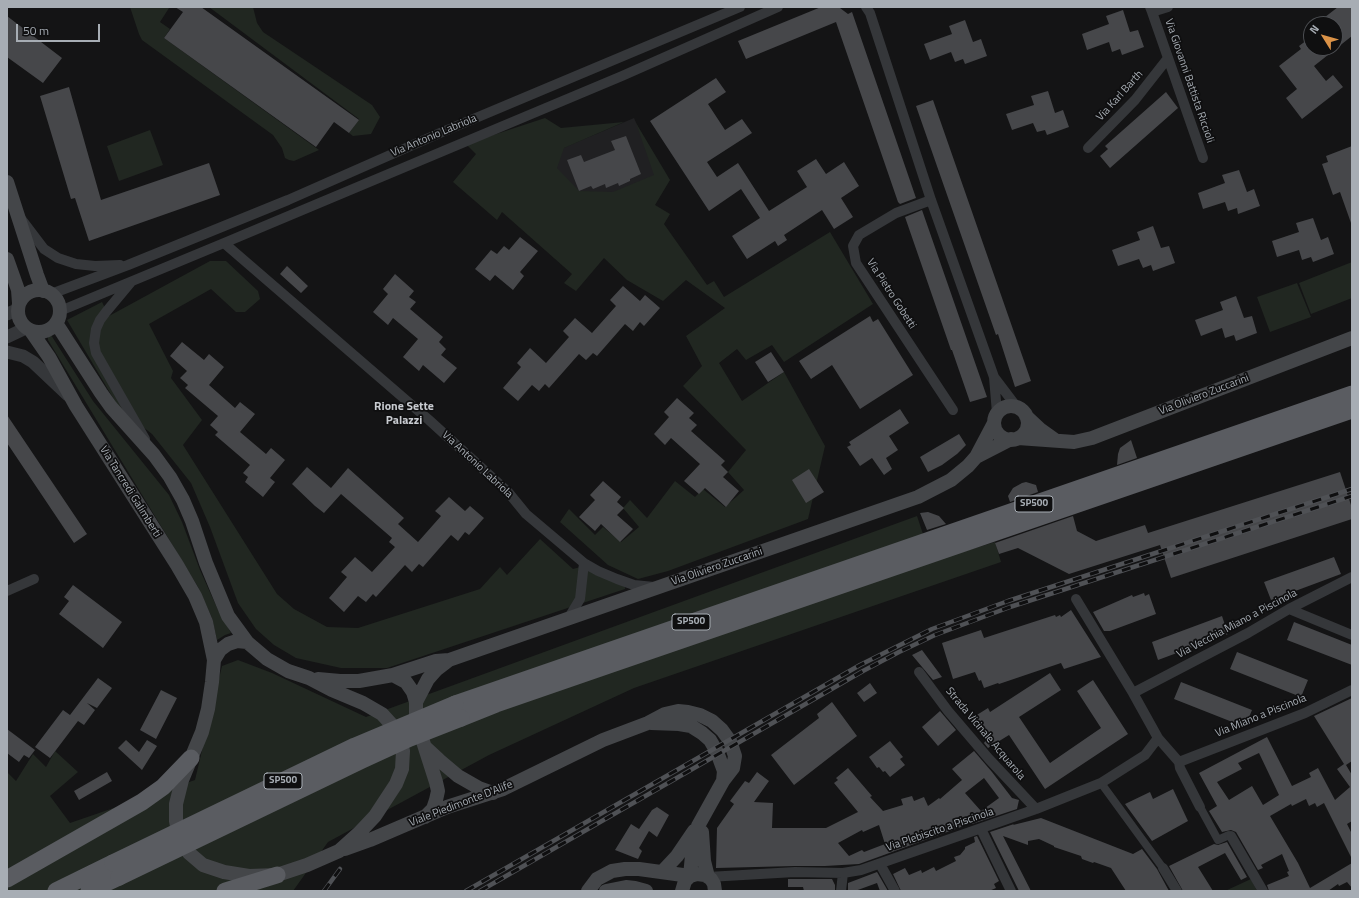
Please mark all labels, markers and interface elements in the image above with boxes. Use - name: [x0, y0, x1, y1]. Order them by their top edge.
- scale bar: [18, 16, 102, 42]
- north arrow: [1303, 16, 1343, 56]
- street label: Via Giovanni Battista Riccioli: [1162, 17, 1216, 145]
- text: 50 m: [23, 21, 49, 40]
- text: N: [1306, 22, 1323, 37]
- street label: Via Karl Barth: [1094, 68, 1146, 124]
- street label: Via Antonio Labriola: [389, 112, 479, 160]
- street label: Via Pietro Gobetti: [863, 256, 919, 332]
- street label: Via Oliviero Zuccarini: [1157, 372, 1251, 418]
- district label: Rione Sette Palazzi: [374, 400, 434, 428]
- street label: Via Antonio Labriola: [439, 429, 515, 501]
- street label: Via Tancredi Galimberti: [96, 444, 164, 540]
- road number: SP500: [1015, 496, 1053, 512]
- street label: Via Oliviero Zuccarini: [670, 545, 764, 589]
- street label: Via Vecchia Miano a Piscinola: [1175, 587, 1299, 661]
- road number: SP500: [672, 614, 710, 630]
- street label: Strada Vicinale Acquarola: [942, 685, 1028, 783]
- street label: Via Miano a Piscinola: [1214, 692, 1308, 740]
- road number: SP500: [264, 773, 302, 789]
- street label: Viale Piedimonte D'Alife: [407, 778, 515, 830]
- street label: Via Plebiscito a Piscinola: [884, 805, 996, 855]

